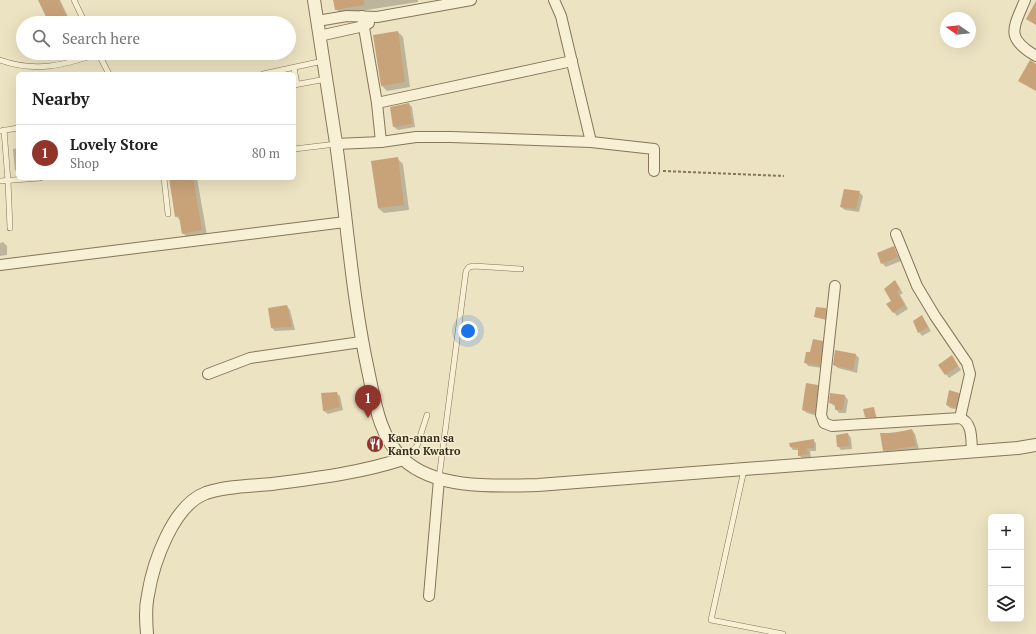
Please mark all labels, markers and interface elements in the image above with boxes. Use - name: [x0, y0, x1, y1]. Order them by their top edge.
- north arrow: [940, 12, 976, 48]
- search box: [16, 16, 296, 60]
- icon: search: [30, 27, 52, 49]
- text: Search here: [62, 28, 140, 48]
- text: Nearby: [32, 87, 90, 110]
- text: Lovely Store: [70, 134, 158, 154]
- text: 1: [41, 144, 49, 162]
- text: 80 m: [252, 144, 280, 162]
- text: Shop: [70, 154, 99, 172]
- your location: [458, 321, 478, 341]
- pin: 1: [355, 385, 381, 418]
- place label: Kan-anan sa Kanto Kwatro: [388, 431, 461, 458]
- restaurant icon: Kan-anan sa Kanto Kwatro: [365, 434, 385, 454]
- map controls: [988, 514, 1024, 622]
- button: +: [988, 514, 1024, 550]
- button: −: [988, 550, 1024, 586]
- button: layers: [988, 586, 1024, 622]

